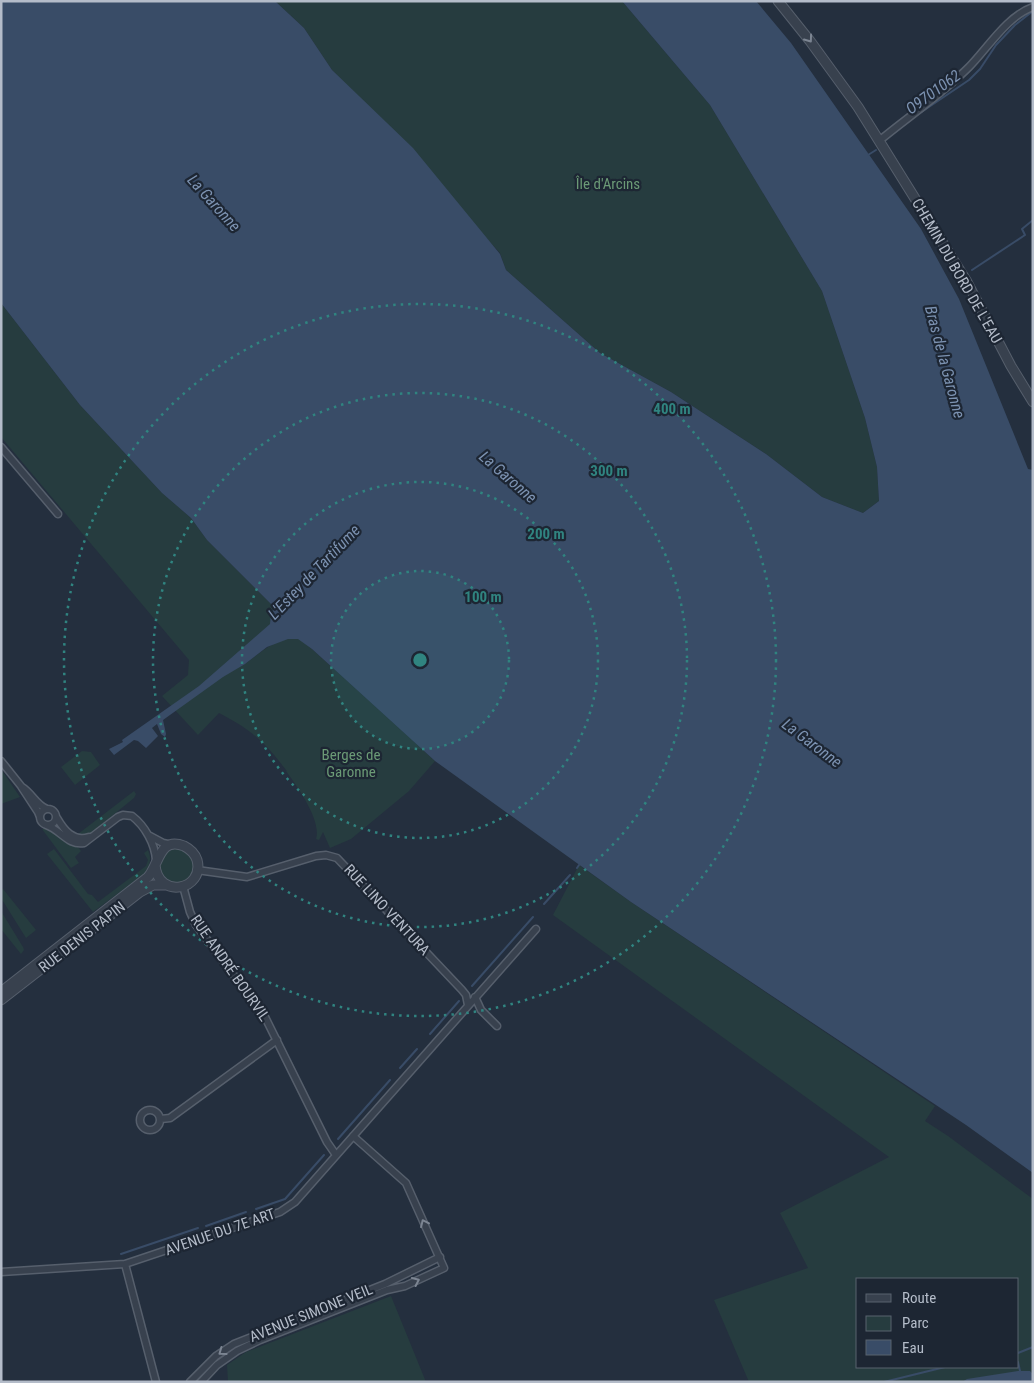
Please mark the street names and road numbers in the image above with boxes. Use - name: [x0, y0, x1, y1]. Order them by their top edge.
- street label: CHEMIN DU BORD DE L'EAU: [908, 195, 1006, 347]
- street label: RUE LINO VENTURA: [340, 861, 434, 959]
- street label: RUE DENIS PAPIN: [35, 898, 129, 976]
- street label: RUE ANDRÉ BOURVIL: [187, 911, 273, 1025]
- street label: AVENUE DU 7E ART: [163, 1205, 278, 1259]
- street label: AVENUE SIMONE VEIL: [247, 1280, 375, 1346]

